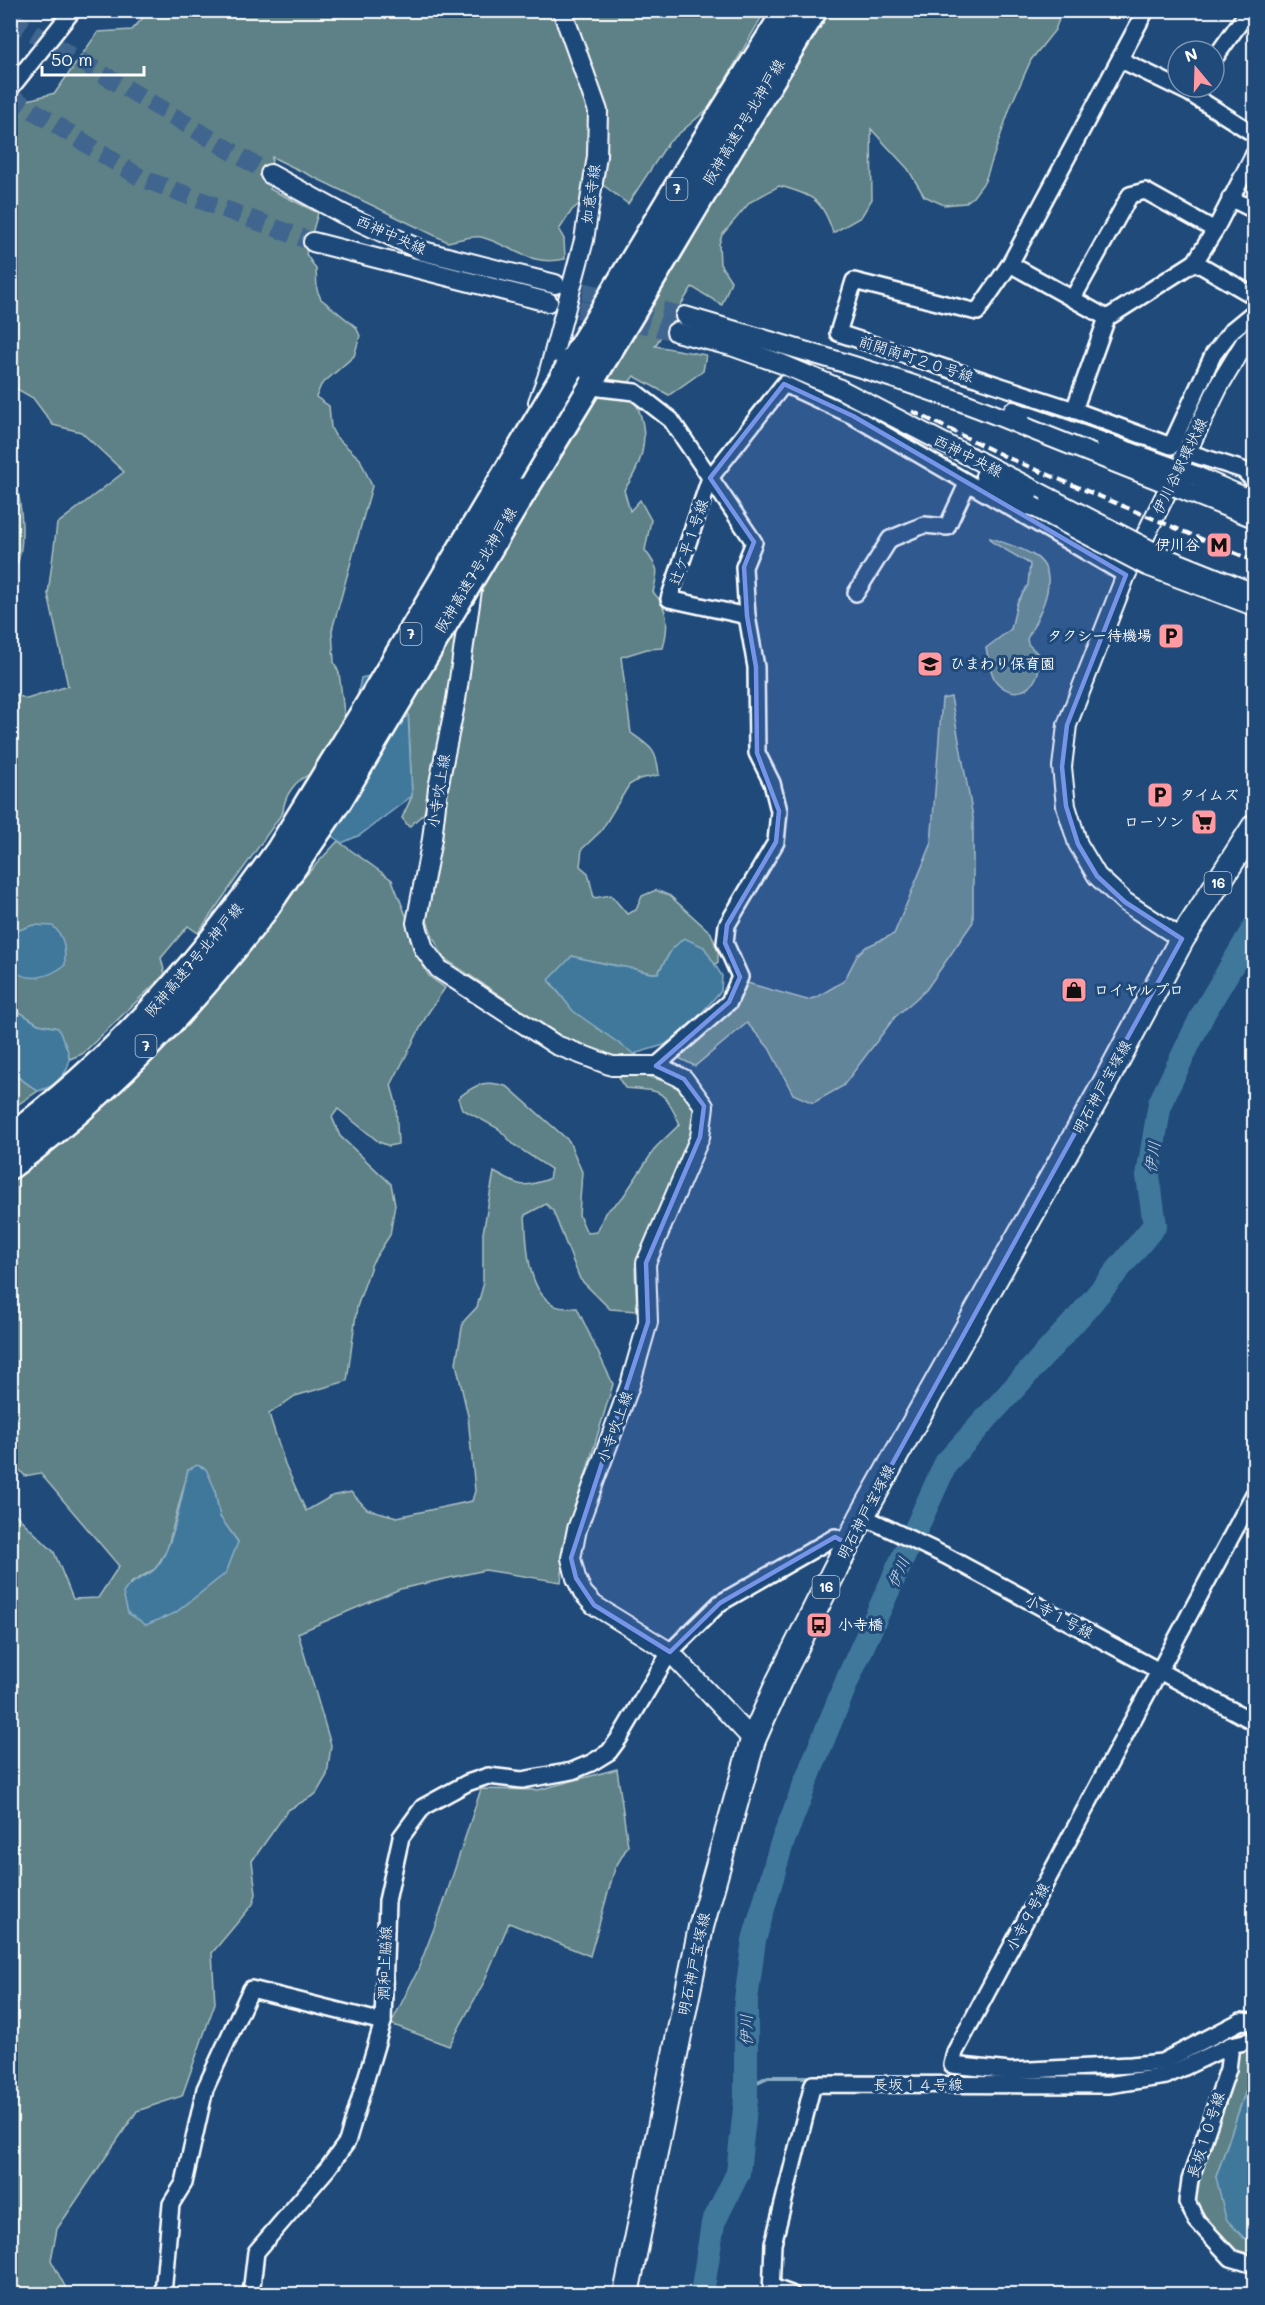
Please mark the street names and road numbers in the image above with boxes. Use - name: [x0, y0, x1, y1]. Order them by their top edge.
- street label: 阪神高速7号北神戸線: [698, 55, 789, 188]
- street label: 如意寺線: [576, 163, 604, 225]
- road number: 7: [666, 178, 688, 200]
- street label: 西神中央線: [353, 210, 430, 258]
- street label: 前開南町２０号線: [856, 330, 976, 386]
- street label: 伊川谷駅環状線: [1147, 414, 1211, 517]
- street label: 西神中央線: [930, 429, 1006, 481]
- street label: 辻ケ平１号線: [664, 496, 712, 587]
- street label: 阪神高速7号北神戸線: [430, 503, 521, 636]
- road number: 7: [400, 623, 422, 645]
- street label: 小寺吹上線: [422, 752, 454, 829]
- road number: 16: [1204, 872, 1232, 894]
- street label: 阪神高速7号北神戸線: [140, 898, 247, 1021]
- road number: 7: [136, 1035, 156, 1057]
- street label: 明石神戸宝塚線: [1067, 1036, 1135, 1137]
- street label: 小寺吹上線: [592, 1388, 636, 1465]
- street label: 明石神戸宝塚線: [832, 1460, 899, 1563]
- road number: 16: [812, 1576, 840, 1598]
- street label: 小寺１号線: [1022, 1590, 1097, 1643]
- street label: 小寺９号線: [1001, 1879, 1054, 1954]
- street label: 明石神戸宝塚線: [672, 1910, 714, 2017]
- street label: 潤和上脇線: [373, 1925, 395, 2001]
- street label: 長坂１４号線: [873, 2074, 963, 2094]
- street label: 長坂１０号線: [1182, 2089, 1228, 2181]

